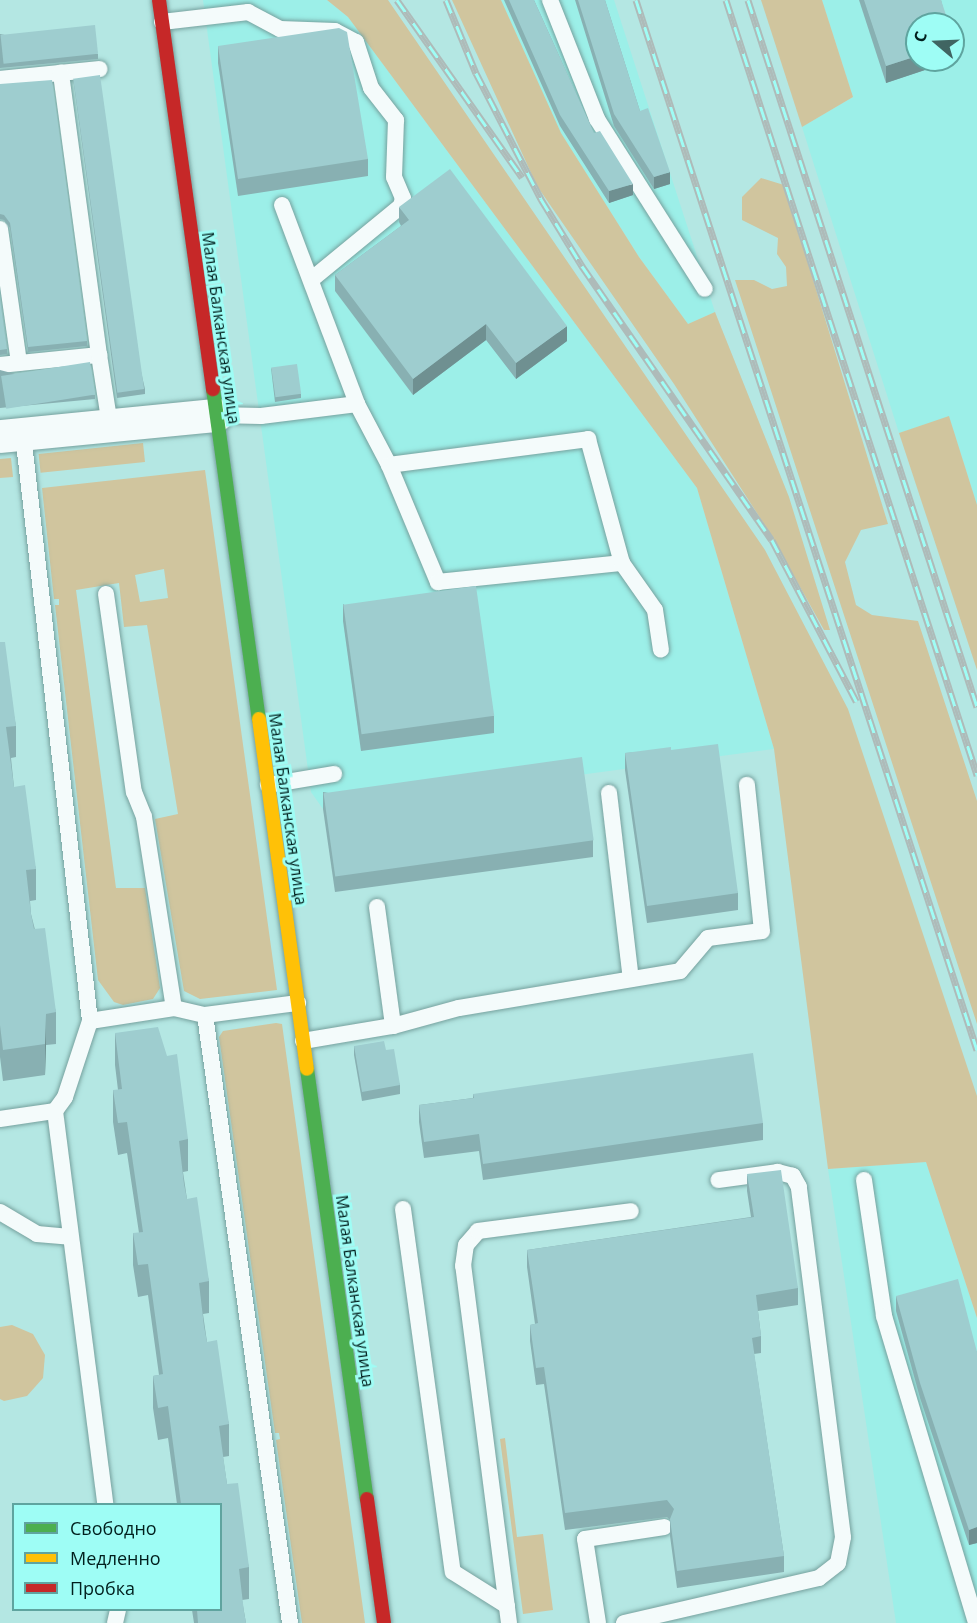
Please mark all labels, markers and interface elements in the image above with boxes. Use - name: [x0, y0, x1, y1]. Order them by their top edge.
- north arrow: [905, 12, 965, 72]
- text: С: [908, 28, 932, 45]
- street label: Малая Балканская улица: [198, 231, 244, 425]
- street label: Малая Балканская улица: [265, 712, 311, 906]
- street label: Малая Балканская улица: [332, 1194, 378, 1388]
- legend: [12, 1503, 222, 1611]
- text: Свободно: [70, 1516, 157, 1540]
- text: Медленно: [70, 1546, 161, 1570]
- text: Пробка: [70, 1576, 135, 1600]

